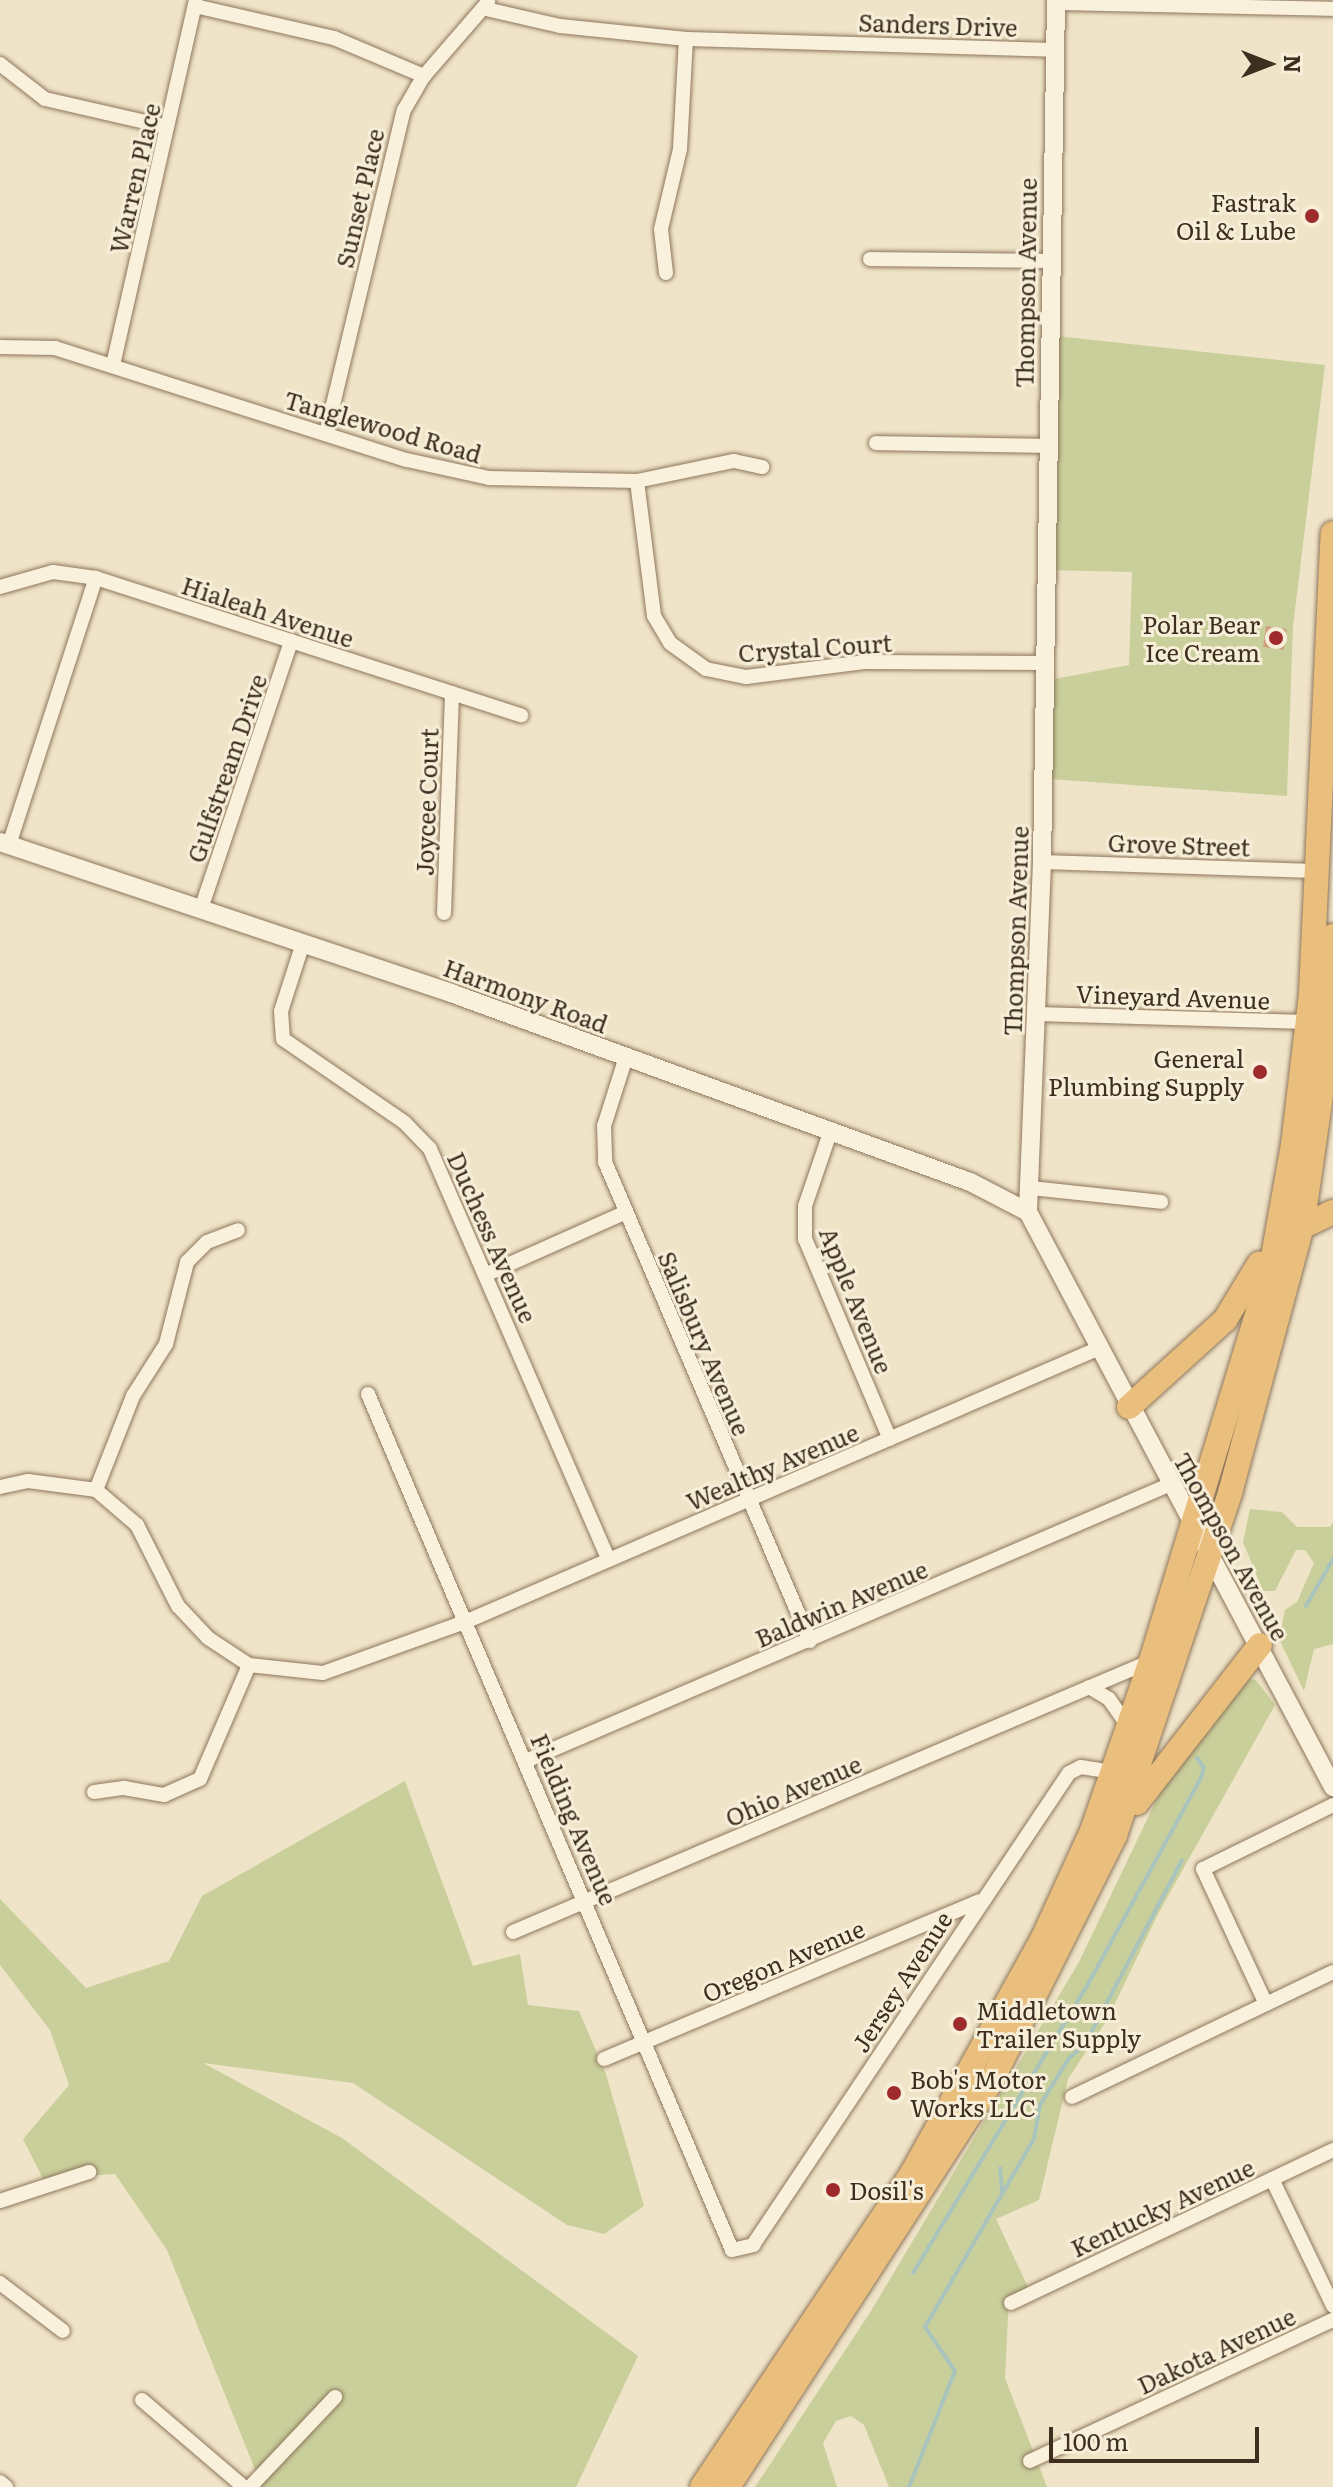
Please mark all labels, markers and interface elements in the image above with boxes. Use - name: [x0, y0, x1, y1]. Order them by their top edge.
- street label: Sanders Drive: [858, 7, 1018, 41]
- north arrow: [1229, 24, 1309, 104]
- text: N: [1277, 55, 1310, 73]
- street label: Warren Place: [103, 100, 165, 256]
- street label: Sunset Place: [329, 126, 389, 270]
- street label: Thompson Avenue: [1009, 178, 1041, 388]
- place label: Fastrak Oil & Lube: [1176, 188, 1296, 244]
- marker: Fastrak Oil & Lube: [1303, 207, 1321, 225]
- street label: Tanglewood Road: [281, 384, 485, 468]
- street label: Hialeah Avenue: [178, 570, 358, 652]
- place label: Polar Bear Ice Cream: [1143, 610, 1260, 666]
- street label: Crystal Court: [737, 627, 893, 667]
- marker: Polar Bear Ice Cream: [1267, 629, 1285, 647]
- street label: Gulfstream Drive: [180, 670, 272, 866]
- street label: Joycee Court: [409, 728, 443, 876]
- street label: Thompson Avenue: [997, 825, 1033, 1037]
- street label: Grove Street: [1107, 827, 1251, 861]
- street label: Harmony Road: [440, 952, 612, 1038]
- street label: Vineyard Avenue: [1075, 978, 1271, 1014]
- place label: General Plumbing Supply: [1048, 1044, 1244, 1100]
- marker: General Plumbing Supply: [1251, 1063, 1269, 1081]
- street label: Duchess Avenue: [442, 1147, 544, 1327]
- street label: Apple Avenue: [815, 1223, 899, 1377]
- street label: Salisbury Avenue: [653, 1247, 757, 1439]
- street label: Wealthy Avenue: [682, 1417, 862, 1515]
- street label: Thompson Avenue: [1168, 1447, 1296, 1645]
- street label: Baldwin Avenue: [750, 1554, 932, 1652]
- street label: Fielding Avenue: [526, 1729, 624, 1909]
- street label: Ohio Avenue: [721, 1748, 865, 1832]
- street label: Jersey Avenue: [845, 1905, 957, 2057]
- street label: Oregon Avenue: [698, 1913, 868, 2007]
- place label: Middletown Trailer Supply: [976, 1996, 1141, 2052]
- marker: Middletown Trailer Supply: [951, 2015, 969, 2033]
- place label: Bob's Motor Works LLC: [910, 2065, 1046, 2121]
- marker: Bob's Motor Works LLC: [885, 2084, 903, 2102]
- street label: Kentucky Avenue: [1066, 2152, 1258, 2262]
- place label: Dosil's: [849, 2176, 924, 2204]
- marker: Dosil's: [824, 2181, 842, 2199]
- street label: Dakota Avenue: [1133, 2301, 1299, 2399]
- scale bar: [1053, 2411, 1263, 2461]
- text: 100 m: [1063, 2423, 1129, 2458]

